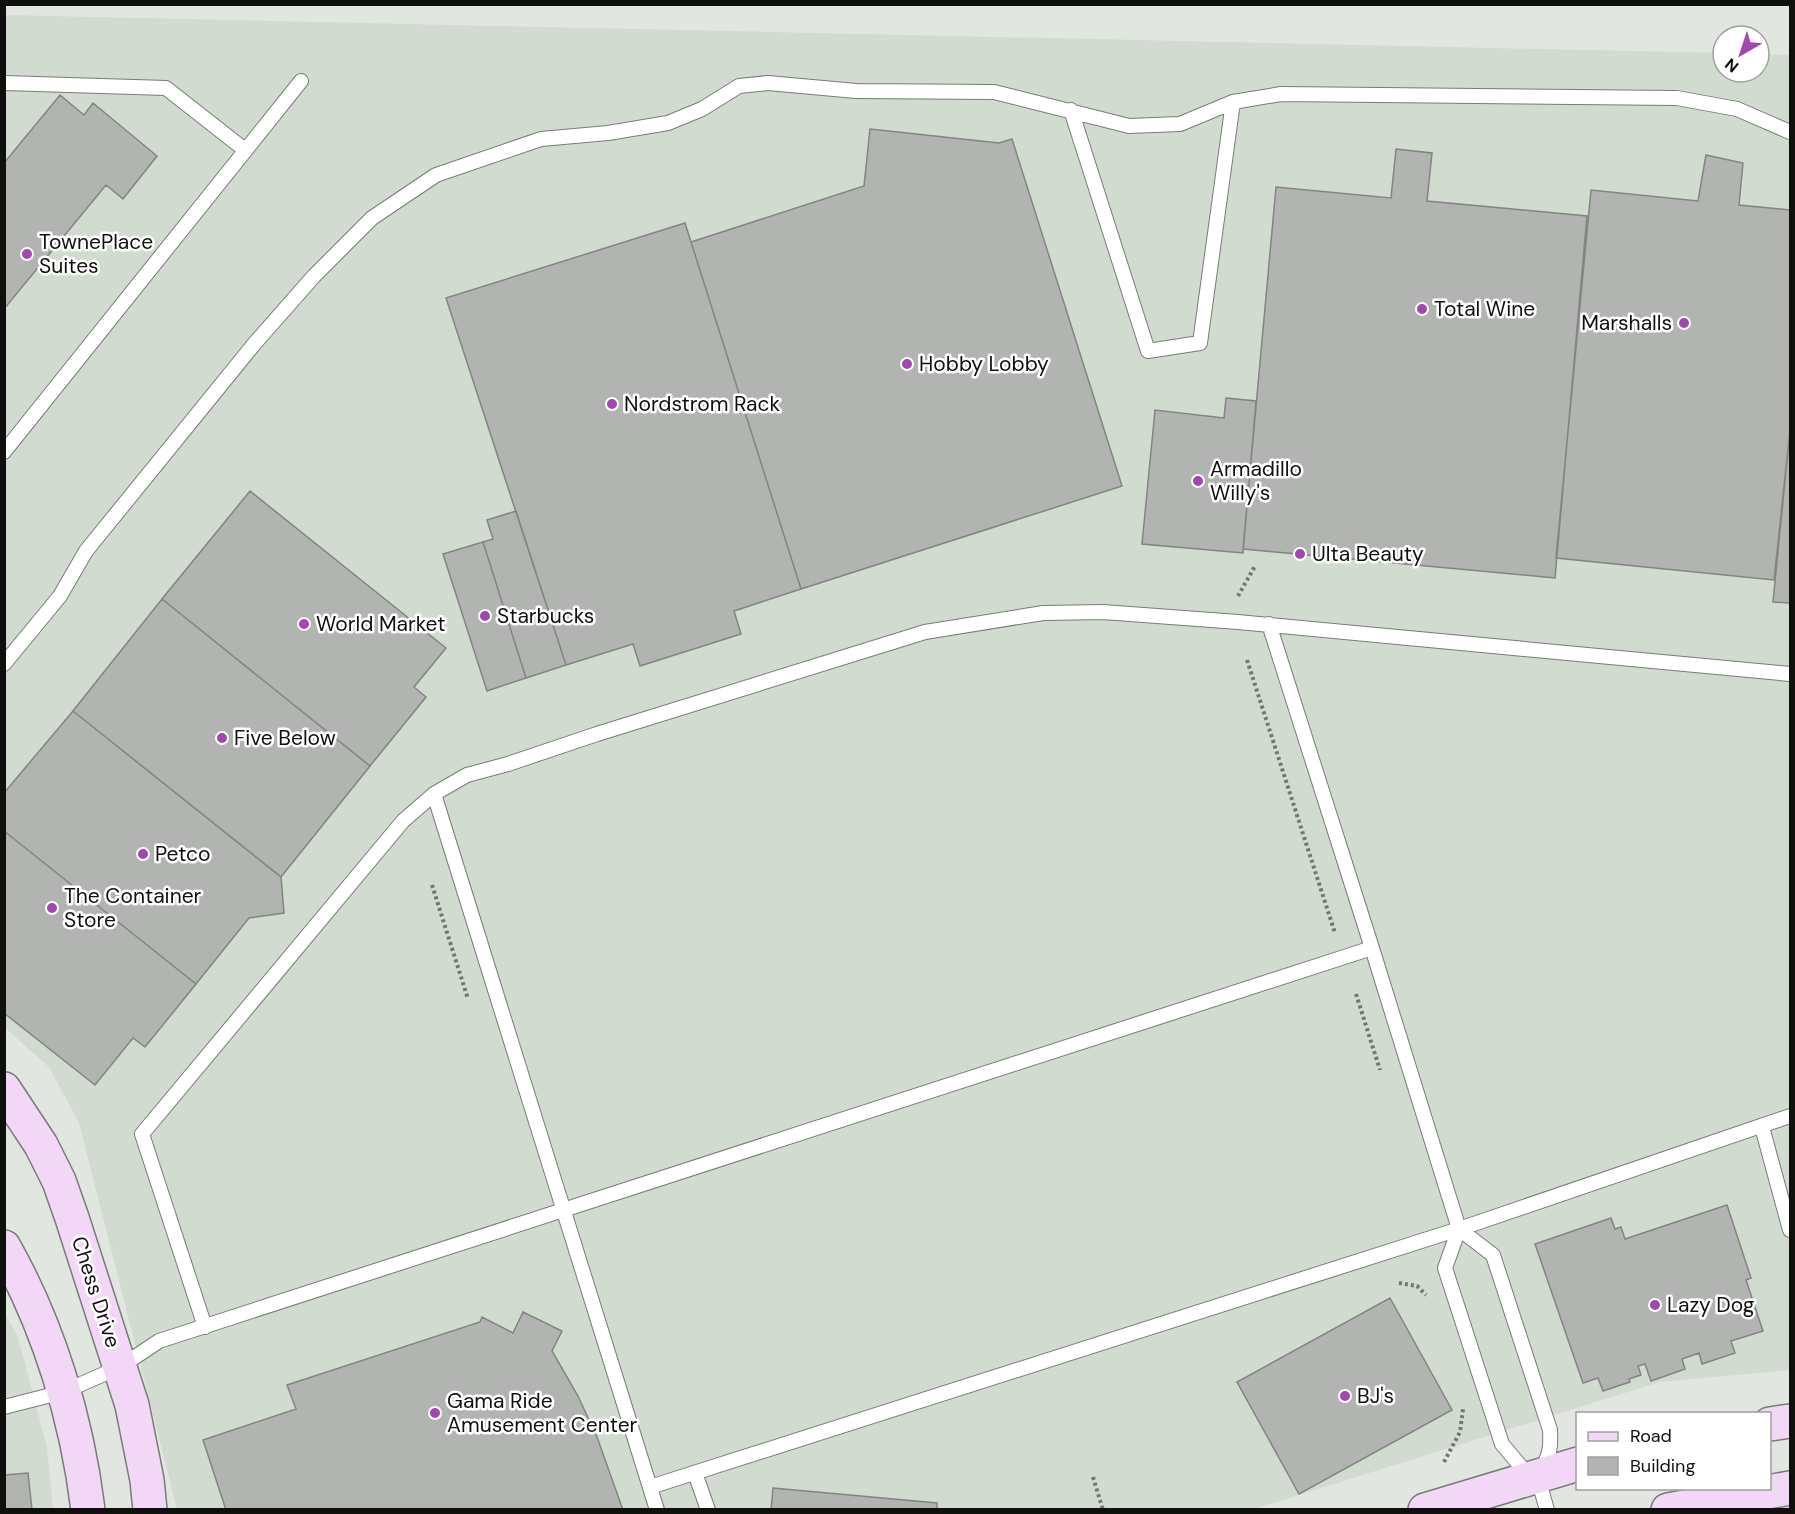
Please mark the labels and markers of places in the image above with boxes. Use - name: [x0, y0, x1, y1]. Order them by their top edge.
- place label: TownePlace Suites: [39, 228, 153, 280]
- marker: TownePlace Suites: [20, 247, 34, 261]
- place label: Total Wine: [1434, 295, 1535, 323]
- marker: Total Wine: [1415, 302, 1429, 316]
- place label: Marshalls: [1581, 309, 1672, 337]
- marker: Marshalls: [1677, 316, 1691, 330]
- place label: Hobby Lobby: [919, 350, 1049, 378]
- marker: Hobby Lobby: [900, 357, 914, 371]
- place label: Nordstrom Rack: [624, 390, 781, 418]
- marker: Nordstrom Rack: [605, 397, 619, 411]
- place label: Armadillo Willy's: [1210, 455, 1302, 507]
- marker: Armadillo Willy's: [1191, 474, 1205, 488]
- place label: Ulta Beauty: [1312, 540, 1424, 568]
- marker: Ulta Beauty: [1293, 547, 1307, 561]
- place label: Starbucks: [497, 602, 594, 630]
- marker: Starbucks: [478, 609, 492, 623]
- place label: World Market: [316, 610, 445, 638]
- marker: World Market: [297, 617, 311, 631]
- place label: Five Below: [234, 724, 336, 752]
- marker: Five Below: [215, 731, 229, 745]
- place label: Petco: [155, 840, 211, 868]
- marker: Petco: [136, 847, 150, 861]
- place label: The Container Store: [64, 882, 202, 934]
- marker: The Container Store: [45, 901, 59, 915]
- place label: Lazy Dog: [1667, 1291, 1755, 1319]
- marker: Lazy Dog: [1648, 1298, 1662, 1312]
- place label: BJ's: [1357, 1382, 1394, 1410]
- place label: Gama Ride Amusement Center: [447, 1387, 638, 1439]
- marker: BJ's: [1338, 1389, 1352, 1403]
- marker: Gama Ride Amusement Center: [428, 1406, 442, 1420]

